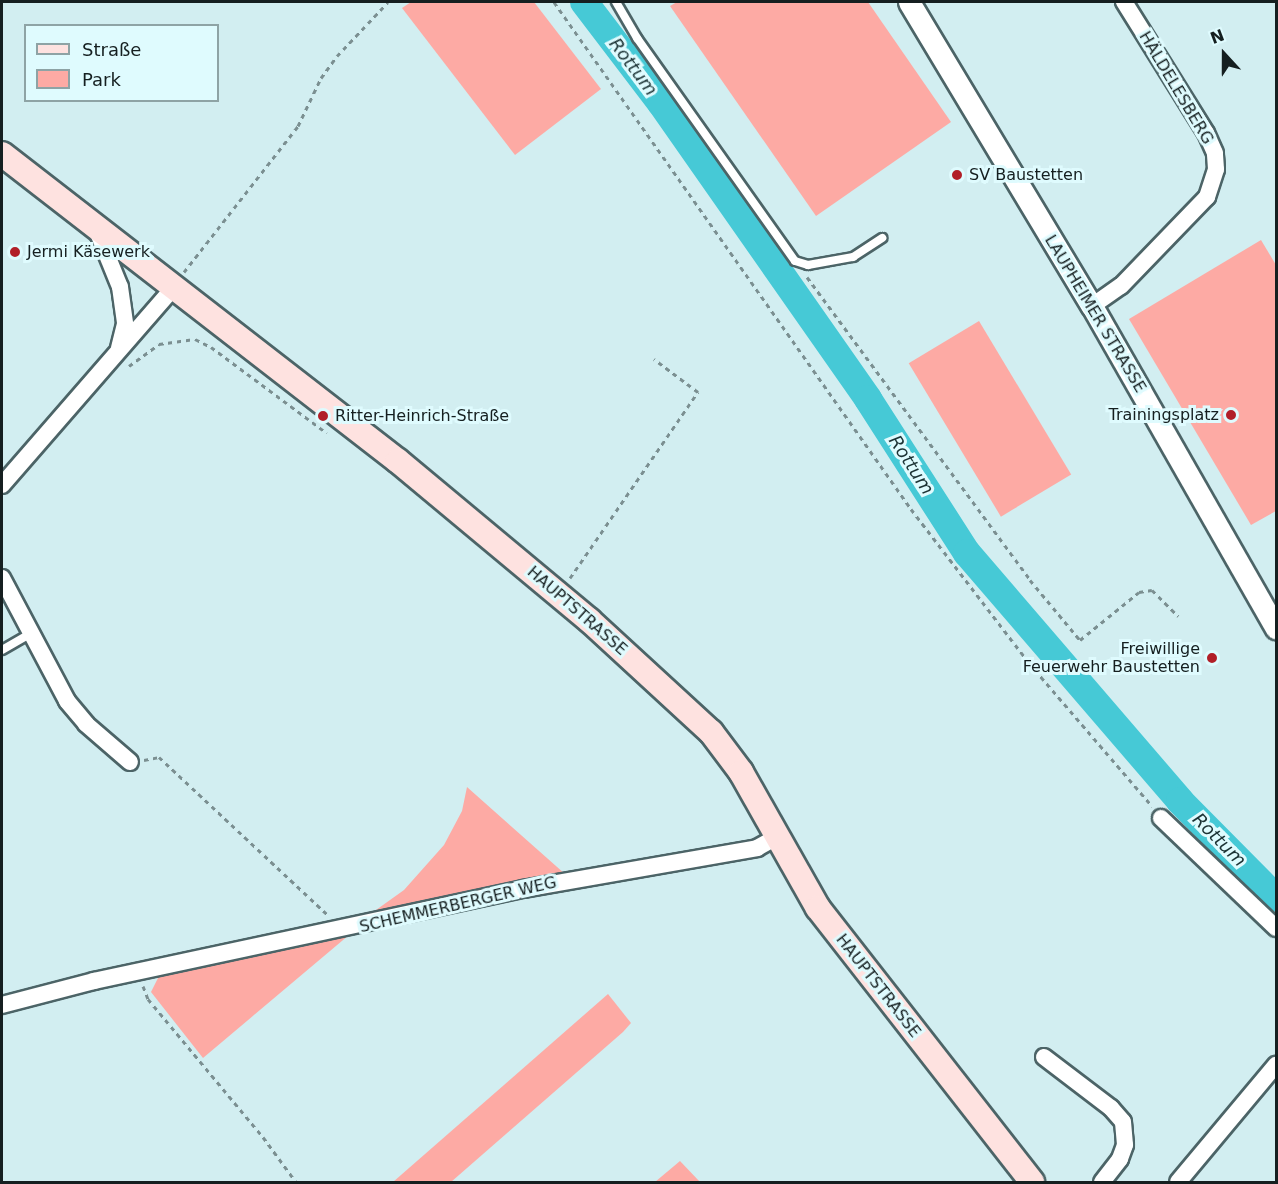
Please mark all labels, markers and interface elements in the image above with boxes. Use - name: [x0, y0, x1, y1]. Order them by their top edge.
- legend: [24, 24, 219, 102]
- north arrow: [1194, 24, 1254, 84]
- text: N: [1208, 25, 1227, 48]
- street label: HÄLDELESBERG: [1135, 28, 1217, 148]
- water label: Rottum: [604, 34, 662, 100]
- text: Straße: [82, 39, 141, 60]
- text: Park: [82, 69, 121, 90]
- place label: SV Baustetten: [969, 165, 1083, 185]
- marker: SV Baustetten: [950, 168, 964, 182]
- street label: LAUPHEIMER STRASSE: [1040, 232, 1150, 396]
- place label: Jermi Käsewerk: [27, 242, 150, 262]
- marker: Jermi Käsewerk: [8, 245, 22, 259]
- place label: Trainingsplatz: [1108, 405, 1219, 425]
- place label: Ritter-Heinrich-Straße: [335, 406, 509, 426]
- marker: Trainingsplatz: [1224, 408, 1238, 422]
- marker: Ritter-Heinrich-Straße: [316, 409, 330, 423]
- water label: Rottum: [884, 431, 938, 499]
- street label: HAUPTSTRASSE: [523, 562, 631, 660]
- place label: Freiwillige Feuerwehr Baustetten: [1023, 639, 1200, 677]
- marker: Freiwillige Feuerwehr Baustetten: [1205, 651, 1219, 665]
- water label: Rottum: [1188, 809, 1250, 871]
- street label: SCHEMMERBERGER WEG: [358, 873, 558, 937]
- street label: HAUPTSTRASSE: [832, 930, 924, 1042]

